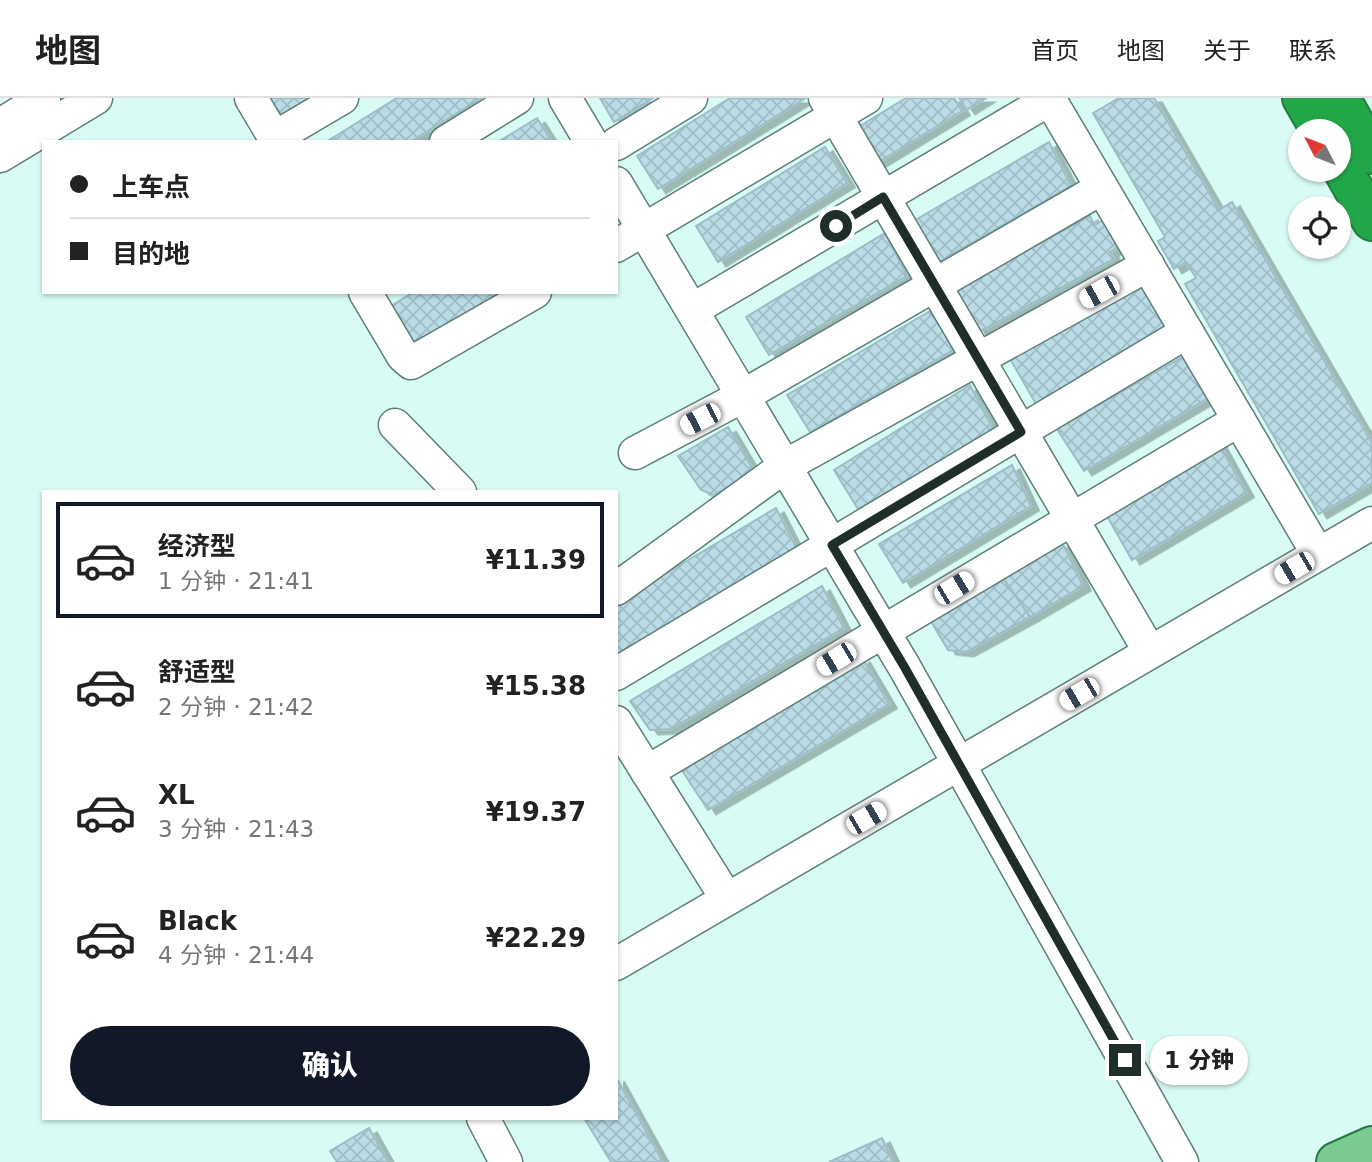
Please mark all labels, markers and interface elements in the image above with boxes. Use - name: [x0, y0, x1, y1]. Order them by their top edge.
- text: 地图: [35, 31, 101, 70]
- text: 首页: [1031, 37, 1079, 65]
- text: 地图: [1117, 37, 1165, 65]
- text: 关于: [1203, 37, 1251, 65]
- text: 联系: [1289, 37, 1337, 65]
- north arrow: [1288, 119, 1351, 182]
- map controls: [1288, 119, 1351, 259]
- text: 上车点: [112, 172, 190, 202]
- button: locate: [1288, 196, 1351, 259]
- route start: [820, 210, 852, 242]
- text: 目的地: [112, 239, 190, 269]
- car: [1076, 273, 1123, 311]
- car: [677, 400, 724, 438]
- icon: car: [74, 529, 137, 592]
- text: 经济型: [158, 531, 236, 561]
- text: ¥11.39: [486, 545, 586, 575]
- car: [1271, 548, 1318, 588]
- text: 1 分钟 · 21:41: [158, 568, 314, 594]
- car: [931, 568, 978, 608]
- car: [813, 639, 860, 679]
- icon: car: [74, 655, 137, 718]
- text: 舒适型: [158, 657, 236, 687]
- text: ¥15.38: [486, 671, 586, 701]
- car: [1056, 674, 1103, 714]
- text: 2 分钟 · 21:42: [158, 694, 314, 720]
- text: XL: [158, 780, 195, 810]
- icon: car: [74, 781, 137, 844]
- text: ¥19.37: [486, 797, 586, 827]
- car: [843, 798, 890, 838]
- text: 3 分钟 · 21:43: [158, 816, 314, 842]
- text: Black: [158, 906, 237, 936]
- icon: car: [74, 907, 137, 970]
- text: ¥22.29: [486, 923, 586, 953]
- text: 4 分钟 · 21:44: [158, 942, 314, 968]
- button: 确认: [70, 1026, 590, 1106]
- callout: 1 分钟: [1150, 1035, 1248, 1084]
- route end: [1109, 1044, 1141, 1076]
- text: 1 分钟: [1164, 1047, 1234, 1073]

